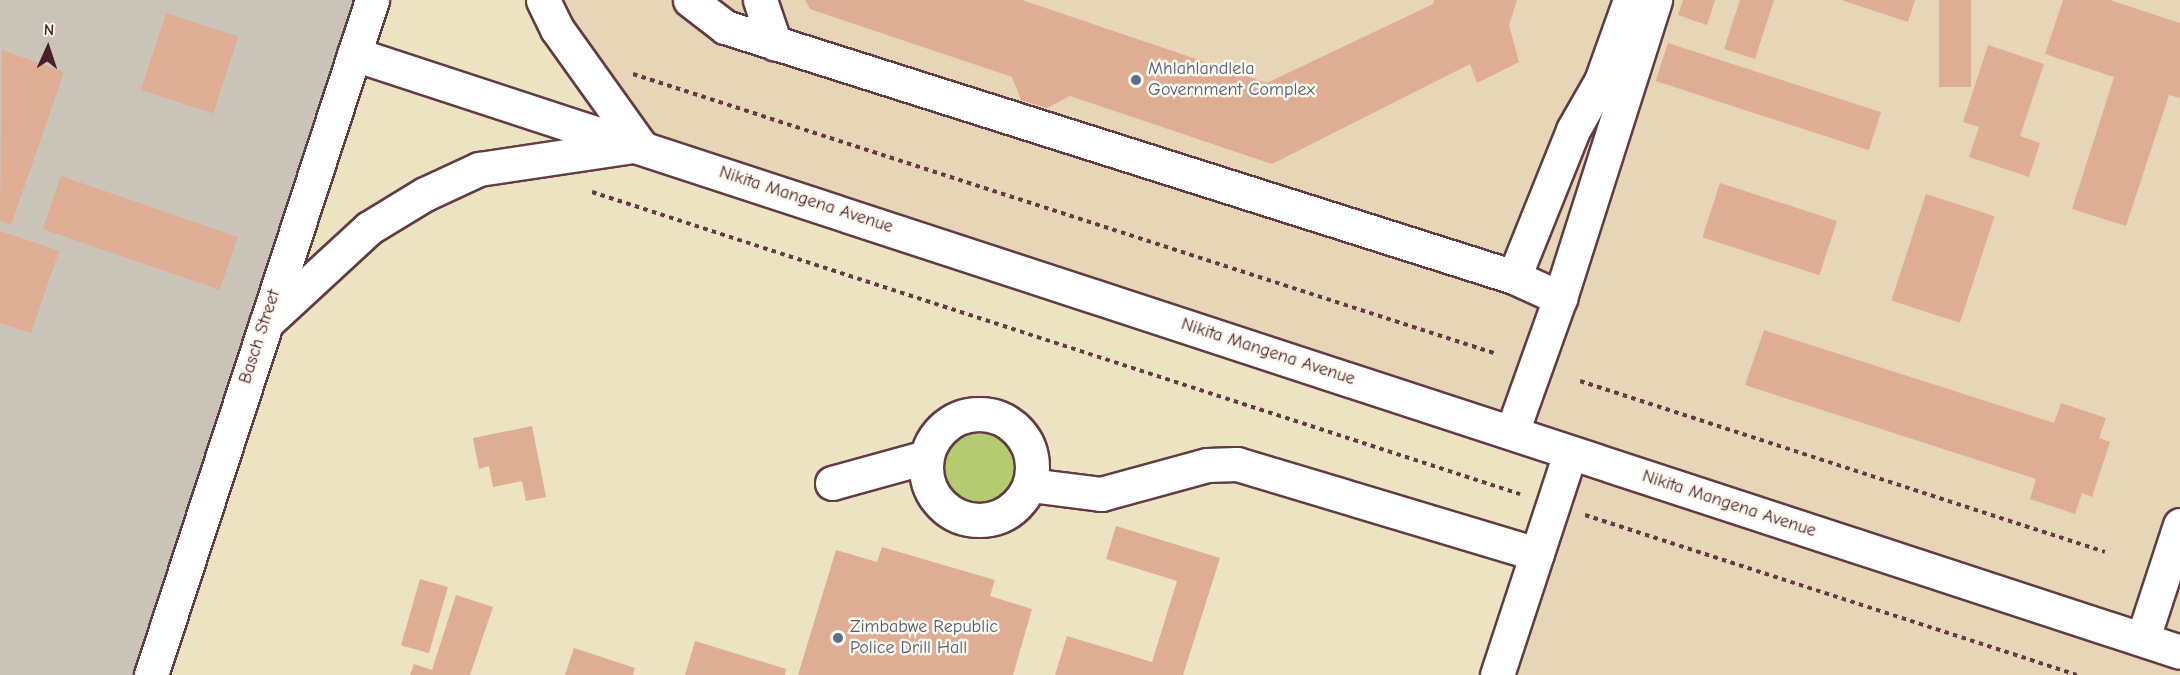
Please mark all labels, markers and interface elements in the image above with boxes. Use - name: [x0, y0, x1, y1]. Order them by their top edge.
- north arrow: [18, 18, 78, 78]
- text: N: [43, 21, 55, 39]
- place label: Mhlahlandlela Government Complex: [1148, 59, 1315, 101]
- marker: Mhlahlandlela Government Complex: [1129, 73, 1143, 87]
- street label: Nikita Mangena Avenue: [716, 162, 896, 238]
- street label: Basch Street: [235, 287, 285, 387]
- street label: Nikita Mangena Avenue: [1178, 314, 1358, 390]
- street label: Nikita Mangena Avenue: [1639, 466, 1819, 542]
- place label: Zimbabwe Republic Police Drill Hall: [850, 617, 998, 660]
- marker: Zimbabwe Republic Police Drill Hall: [831, 631, 845, 645]

